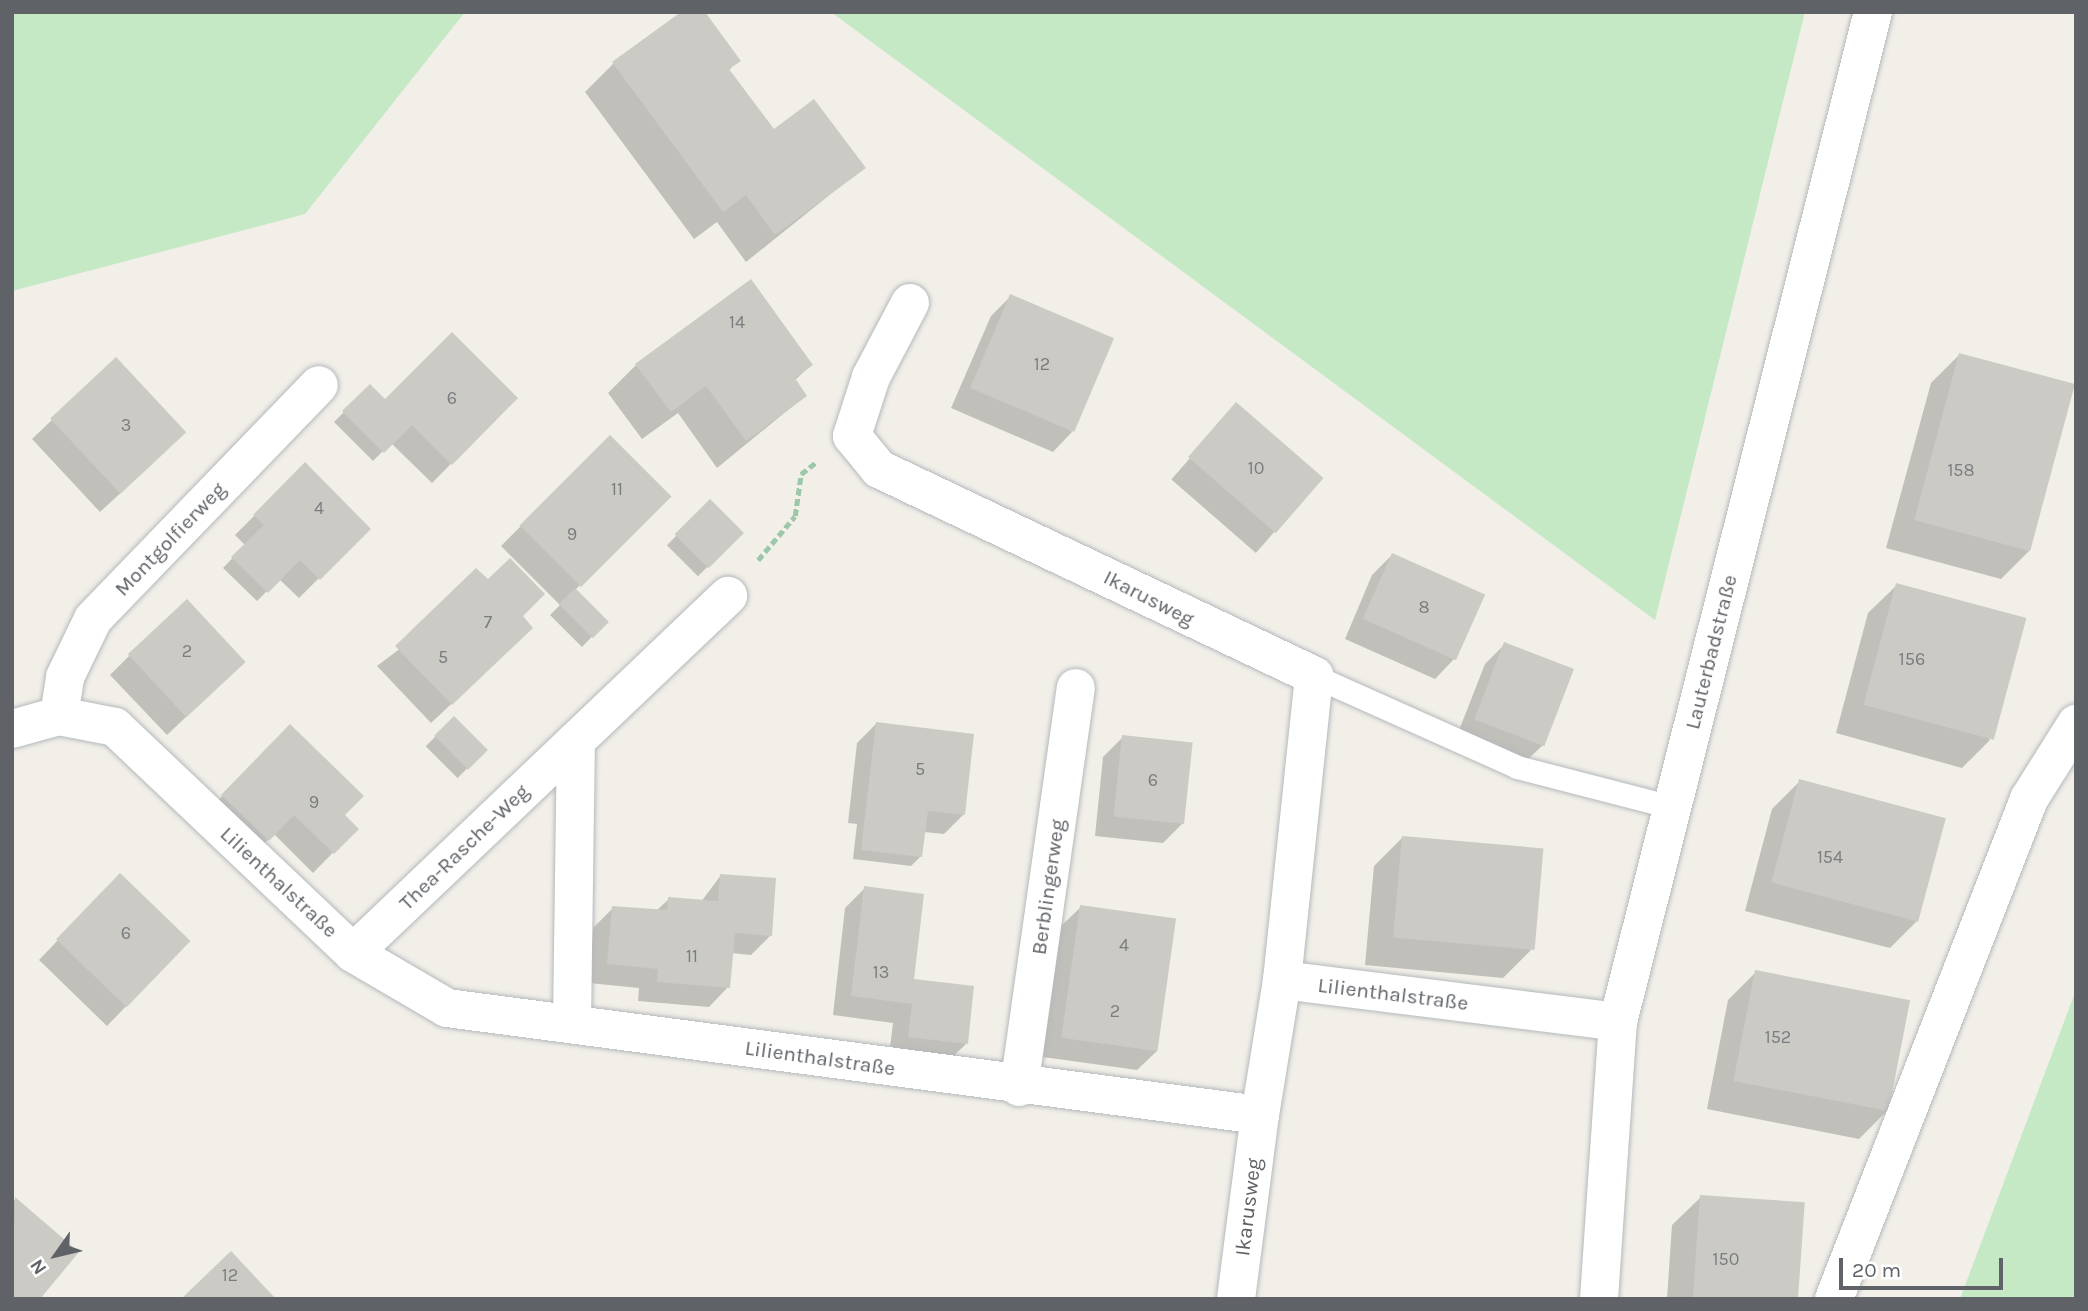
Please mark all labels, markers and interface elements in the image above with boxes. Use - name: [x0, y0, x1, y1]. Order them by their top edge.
- house number: 14: [729, 311, 745, 333]
- house number: 12: [1034, 353, 1050, 375]
- house number: 6: [447, 387, 457, 409]
- house number: 3: [121, 414, 131, 436]
- house number: 10: [1248, 457, 1264, 479]
- house number: 158: [1947, 459, 1975, 481]
- street label: Montgolfierweg: [109, 477, 231, 601]
- house number: 11: [611, 478, 623, 500]
- house number: 4: [314, 497, 324, 519]
- house number: 9: [567, 523, 577, 545]
- street label: Ikarusweg: [1099, 564, 1199, 632]
- street label: Lauterbadstraße: [1680, 572, 1742, 732]
- house number: 8: [1418, 596, 1430, 618]
- house number: 7: [484, 611, 492, 633]
- house number: 2: [182, 640, 192, 662]
- house number: 5: [438, 646, 448, 668]
- house number: 156: [1899, 648, 1925, 670]
- house number: 5: [915, 758, 925, 780]
- house number: 6: [1148, 769, 1158, 791]
- street label: Thea-Rasche-Weg: [394, 779, 534, 915]
- house number: 9: [309, 791, 319, 813]
- street label: Berblingerweg: [1026, 818, 1070, 956]
- street label: Lilienthalstraße: [215, 821, 343, 943]
- house number: 154: [1817, 846, 1843, 868]
- house number: 6: [121, 922, 131, 944]
- house number: 4: [1119, 934, 1129, 956]
- house number: 11: [686, 945, 698, 967]
- house number: 13: [873, 961, 889, 983]
- street label: Lilienthalstraße: [1316, 972, 1470, 1016]
- house number: 2: [1110, 1000, 1120, 1022]
- house number: 152: [1765, 1026, 1791, 1048]
- street label: Lilienthalstraße: [743, 1035, 897, 1081]
- street label: Ikarusweg: [1229, 1157, 1267, 1257]
- north arrow: [21, 1220, 91, 1290]
- scale bar: [1843, 1244, 2008, 1288]
- house number: 150: [1713, 1248, 1739, 1270]
- text: N: [26, 1255, 52, 1279]
- text: 20 m: [1852, 1258, 1901, 1282]
- house number: 12: [222, 1264, 238, 1286]

